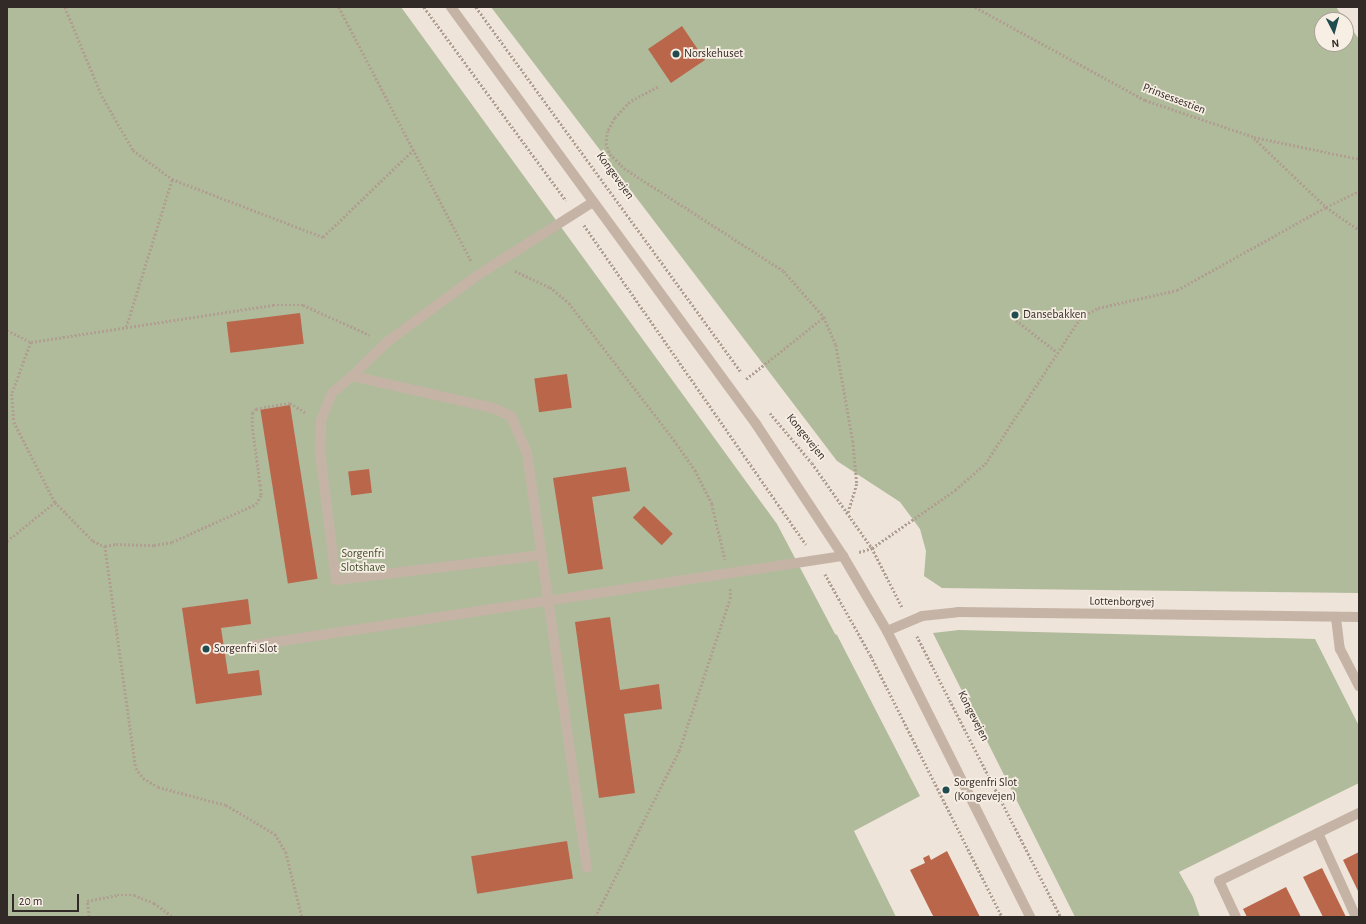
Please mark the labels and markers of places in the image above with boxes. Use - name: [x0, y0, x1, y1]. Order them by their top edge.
- place label: Norskehuset: [684, 47, 743, 61]
- marker: Norskehuset: [671, 49, 681, 59]
- place label: Dansebakken: [1023, 308, 1087, 322]
- marker: Dansebakken: [1010, 310, 1020, 320]
- place label: Sorgenfri Slot: [214, 642, 277, 656]
- marker: Sorgenfri Slot: [201, 644, 211, 654]
- place label: Sorgenfri Slot (Kongevejen): [954, 776, 1017, 804]
- marker: Sorgenfri Slot (Kongevejen): [941, 785, 951, 795]

